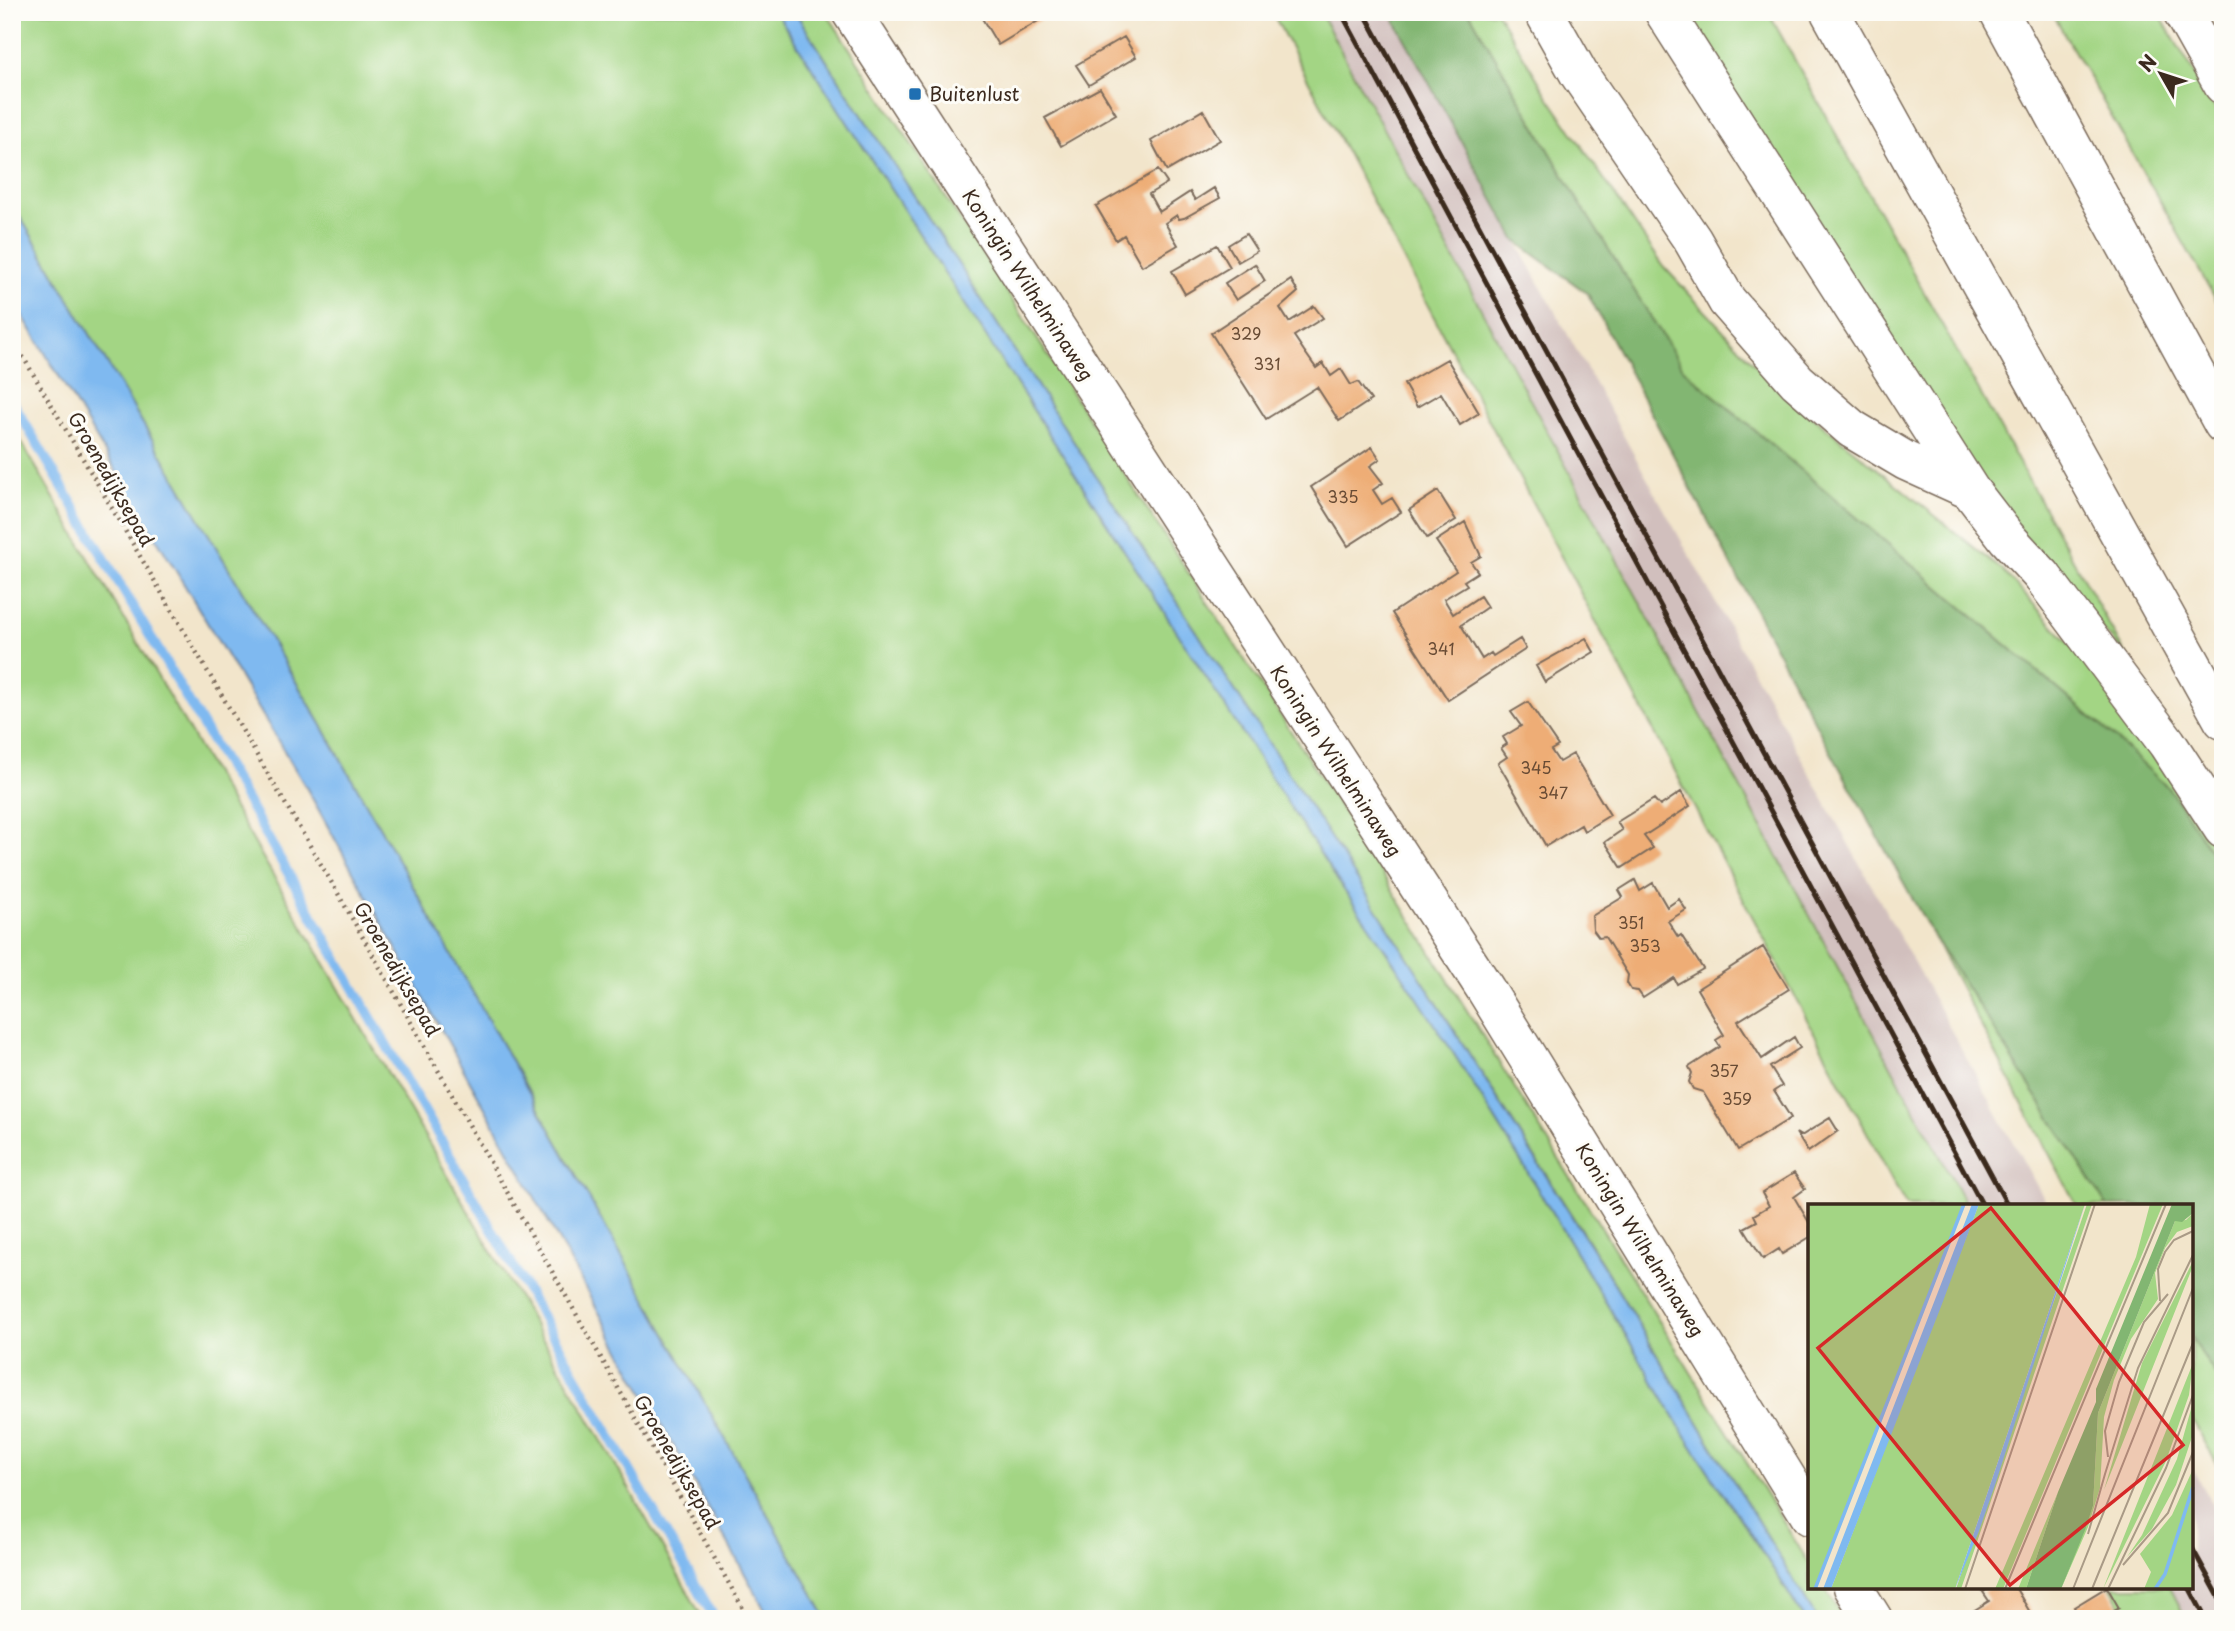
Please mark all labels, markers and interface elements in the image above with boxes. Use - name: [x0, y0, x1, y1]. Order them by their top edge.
- north arrow: [2126, 38, 2196, 108]
- text: N: [2131, 48, 2163, 77]
- place label: Buitenlust: [929, 79, 1020, 107]
- marker: Buitenlust: [907, 86, 923, 102]
- street label: Koningin Wilhelminaweg: [956, 183, 1102, 386]
- house number: 329: [1231, 321, 1261, 345]
- house number: 331: [1253, 351, 1281, 375]
- street label: Groenedijksepad: [62, 406, 162, 551]
- house number: 335: [1328, 484, 1358, 508]
- house number: 341: [1427, 636, 1455, 660]
- street label: Koningin Wilhelminaweg: [1264, 659, 1410, 862]
- house number: 345: [1520, 755, 1552, 779]
- house number: 347: [1538, 780, 1568, 804]
- street label: Groenedijksepad: [348, 896, 448, 1041]
- house number: 351: [1618, 910, 1644, 934]
- house number: 353: [1629, 933, 1661, 957]
- house number: 357: [1709, 1058, 1739, 1082]
- house number: 359: [1722, 1086, 1752, 1110]
- street label: Koningin Wilhelminaweg: [1570, 1137, 1712, 1342]
- inset map: [1808, 1204, 2193, 1589]
- street label: Groenedijksepad: [628, 1389, 728, 1534]

